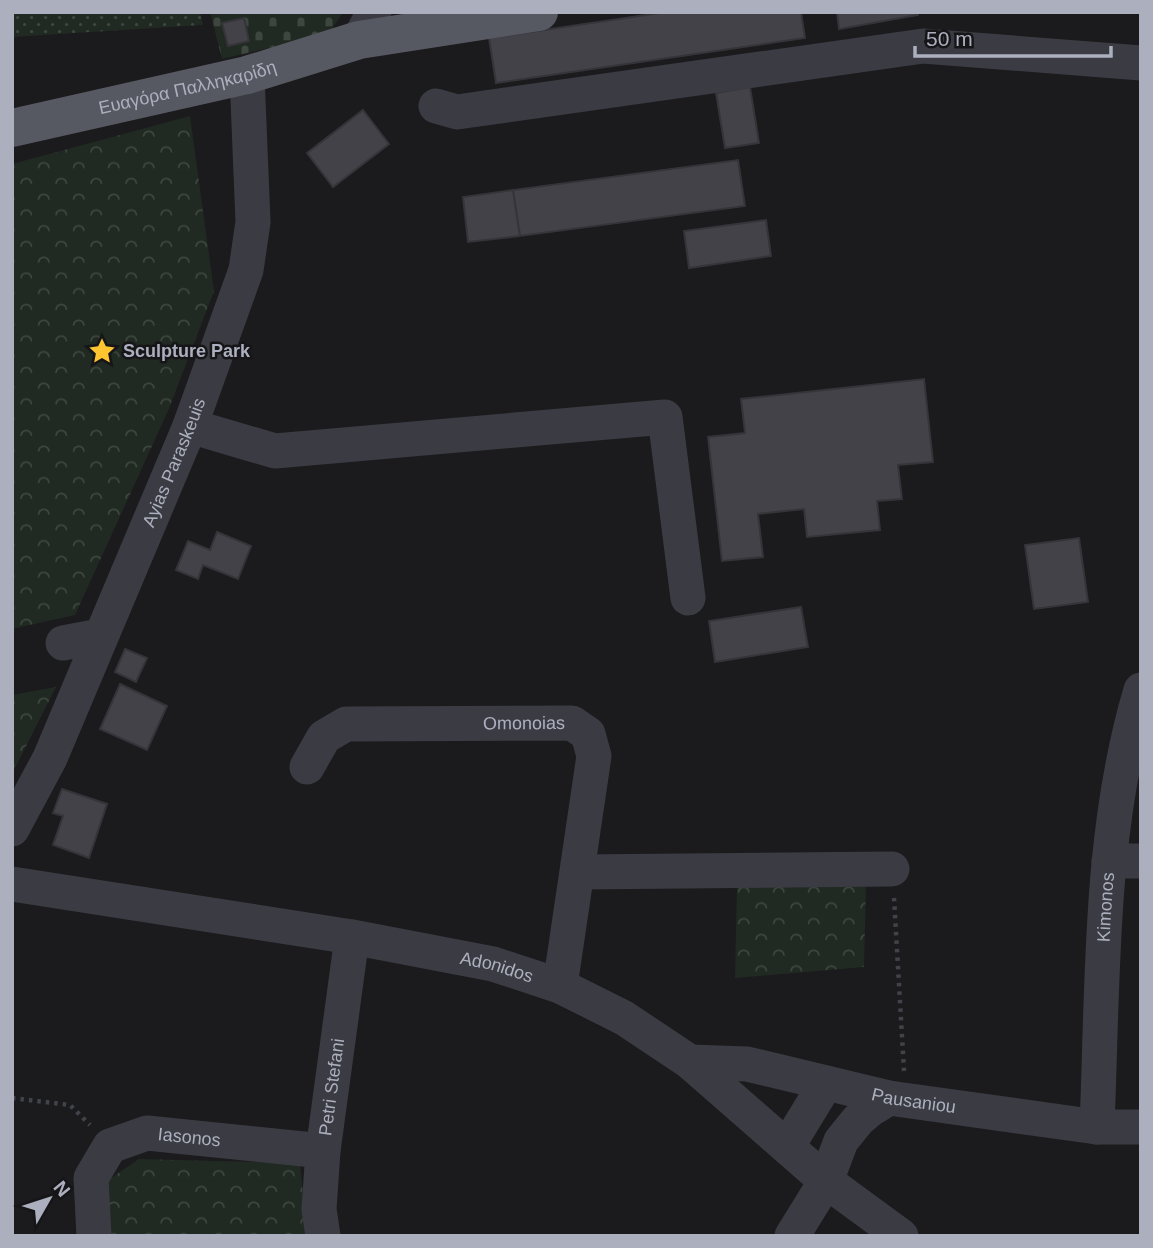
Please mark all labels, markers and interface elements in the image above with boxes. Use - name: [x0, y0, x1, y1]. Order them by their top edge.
- scale bar: [915, 14, 1111, 58]
- text: 50 m: [926, 27, 973, 50]
- street label: Ευαγόρα Παλληκαρίδη: [97, 56, 279, 118]
- place icon: Sculpture Park: [87, 336, 117, 366]
- place label: Sculpture Park: [123, 341, 251, 361]
- street label: Ayias Paraskeuis: [139, 395, 209, 530]
- street label: Omonoias: [483, 713, 565, 733]
- street label: Kimonos: [1093, 871, 1118, 943]
- street label: Adonidos: [458, 948, 536, 987]
- street label: Petri Stefani: [315, 1037, 348, 1137]
- street label: Pausaniou: [870, 1084, 957, 1117]
- street label: Iasonos: [157, 1124, 222, 1150]
- north arrow: [14, 1164, 84, 1234]
- text: N: [49, 1177, 74, 1201]

